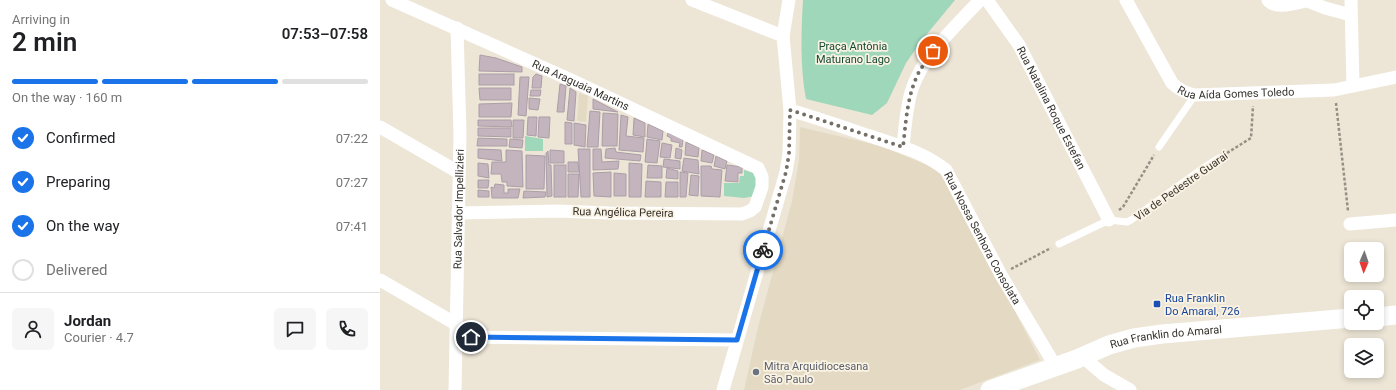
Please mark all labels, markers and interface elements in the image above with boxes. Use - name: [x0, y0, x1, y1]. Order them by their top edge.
- text: Arriving in: [12, 12, 70, 27]
- text: 07:53–07:58: [282, 25, 368, 43]
- text: 2 min: [12, 27, 77, 57]
- pin: [916, 34, 950, 68]
- park label: Praça Antônia Maturano Lago: [816, 40, 890, 66]
- icon: bag: [922, 40, 944, 62]
- street label: Rua Natalina Roque Estefan: [1014, 45, 1088, 172]
- street label: Rua Araguaia Martins: [530, 57, 631, 114]
- street label: Rua Aída Gomes Toledo: [1175, 83, 1295, 102]
- text: On the way · 160 m: [12, 90, 122, 105]
- icon: check: [12, 127, 34, 149]
- text: Confirmed: [46, 129, 116, 147]
- text: 07:22: [336, 131, 368, 146]
- street label: Via de Pedestre Guaraí: [1132, 148, 1232, 224]
- street label: Rua Salvador Impellizieri: [451, 149, 467, 269]
- street label: Rua Nossa Senhora Consolata: [941, 170, 1023, 307]
- icon: check: [12, 171, 34, 193]
- text: Preparing: [46, 173, 110, 191]
- text: 07:27: [336, 175, 368, 190]
- street label: Rua Angélica Pereira: [572, 205, 674, 220]
- icon: check: [12, 215, 34, 237]
- text: On the way: [46, 217, 120, 235]
- text: 07:41: [336, 219, 368, 234]
- courier: [743, 230, 783, 270]
- icon: bike: [752, 239, 774, 261]
- north arrow: [1344, 242, 1384, 282]
- map controls: [1344, 242, 1384, 378]
- text: Delivered: [46, 261, 108, 279]
- button: locate: [1344, 290, 1384, 330]
- place label: Rua Franklin Do Amaral, 726: [1165, 292, 1240, 318]
- marker: Rua Franklin Do Amaral, 726: [1152, 299, 1162, 309]
- button: person: [12, 308, 54, 350]
- button: chat: [274, 308, 316, 350]
- button: phone: [326, 308, 368, 350]
- text: Jordan: [64, 312, 111, 330]
- pin: [454, 320, 488, 354]
- street label: Rua Franklin do Amaral: [1108, 323, 1222, 351]
- icon: home: [460, 326, 482, 348]
- text: Courier · 4.7: [64, 330, 134, 345]
- button: layers: [1344, 338, 1384, 378]
- place label: Mitra Arquidiocesana São Paulo: [764, 360, 868, 386]
- marker: Mitra Arquidiocesana São Paulo: [751, 367, 761, 377]

